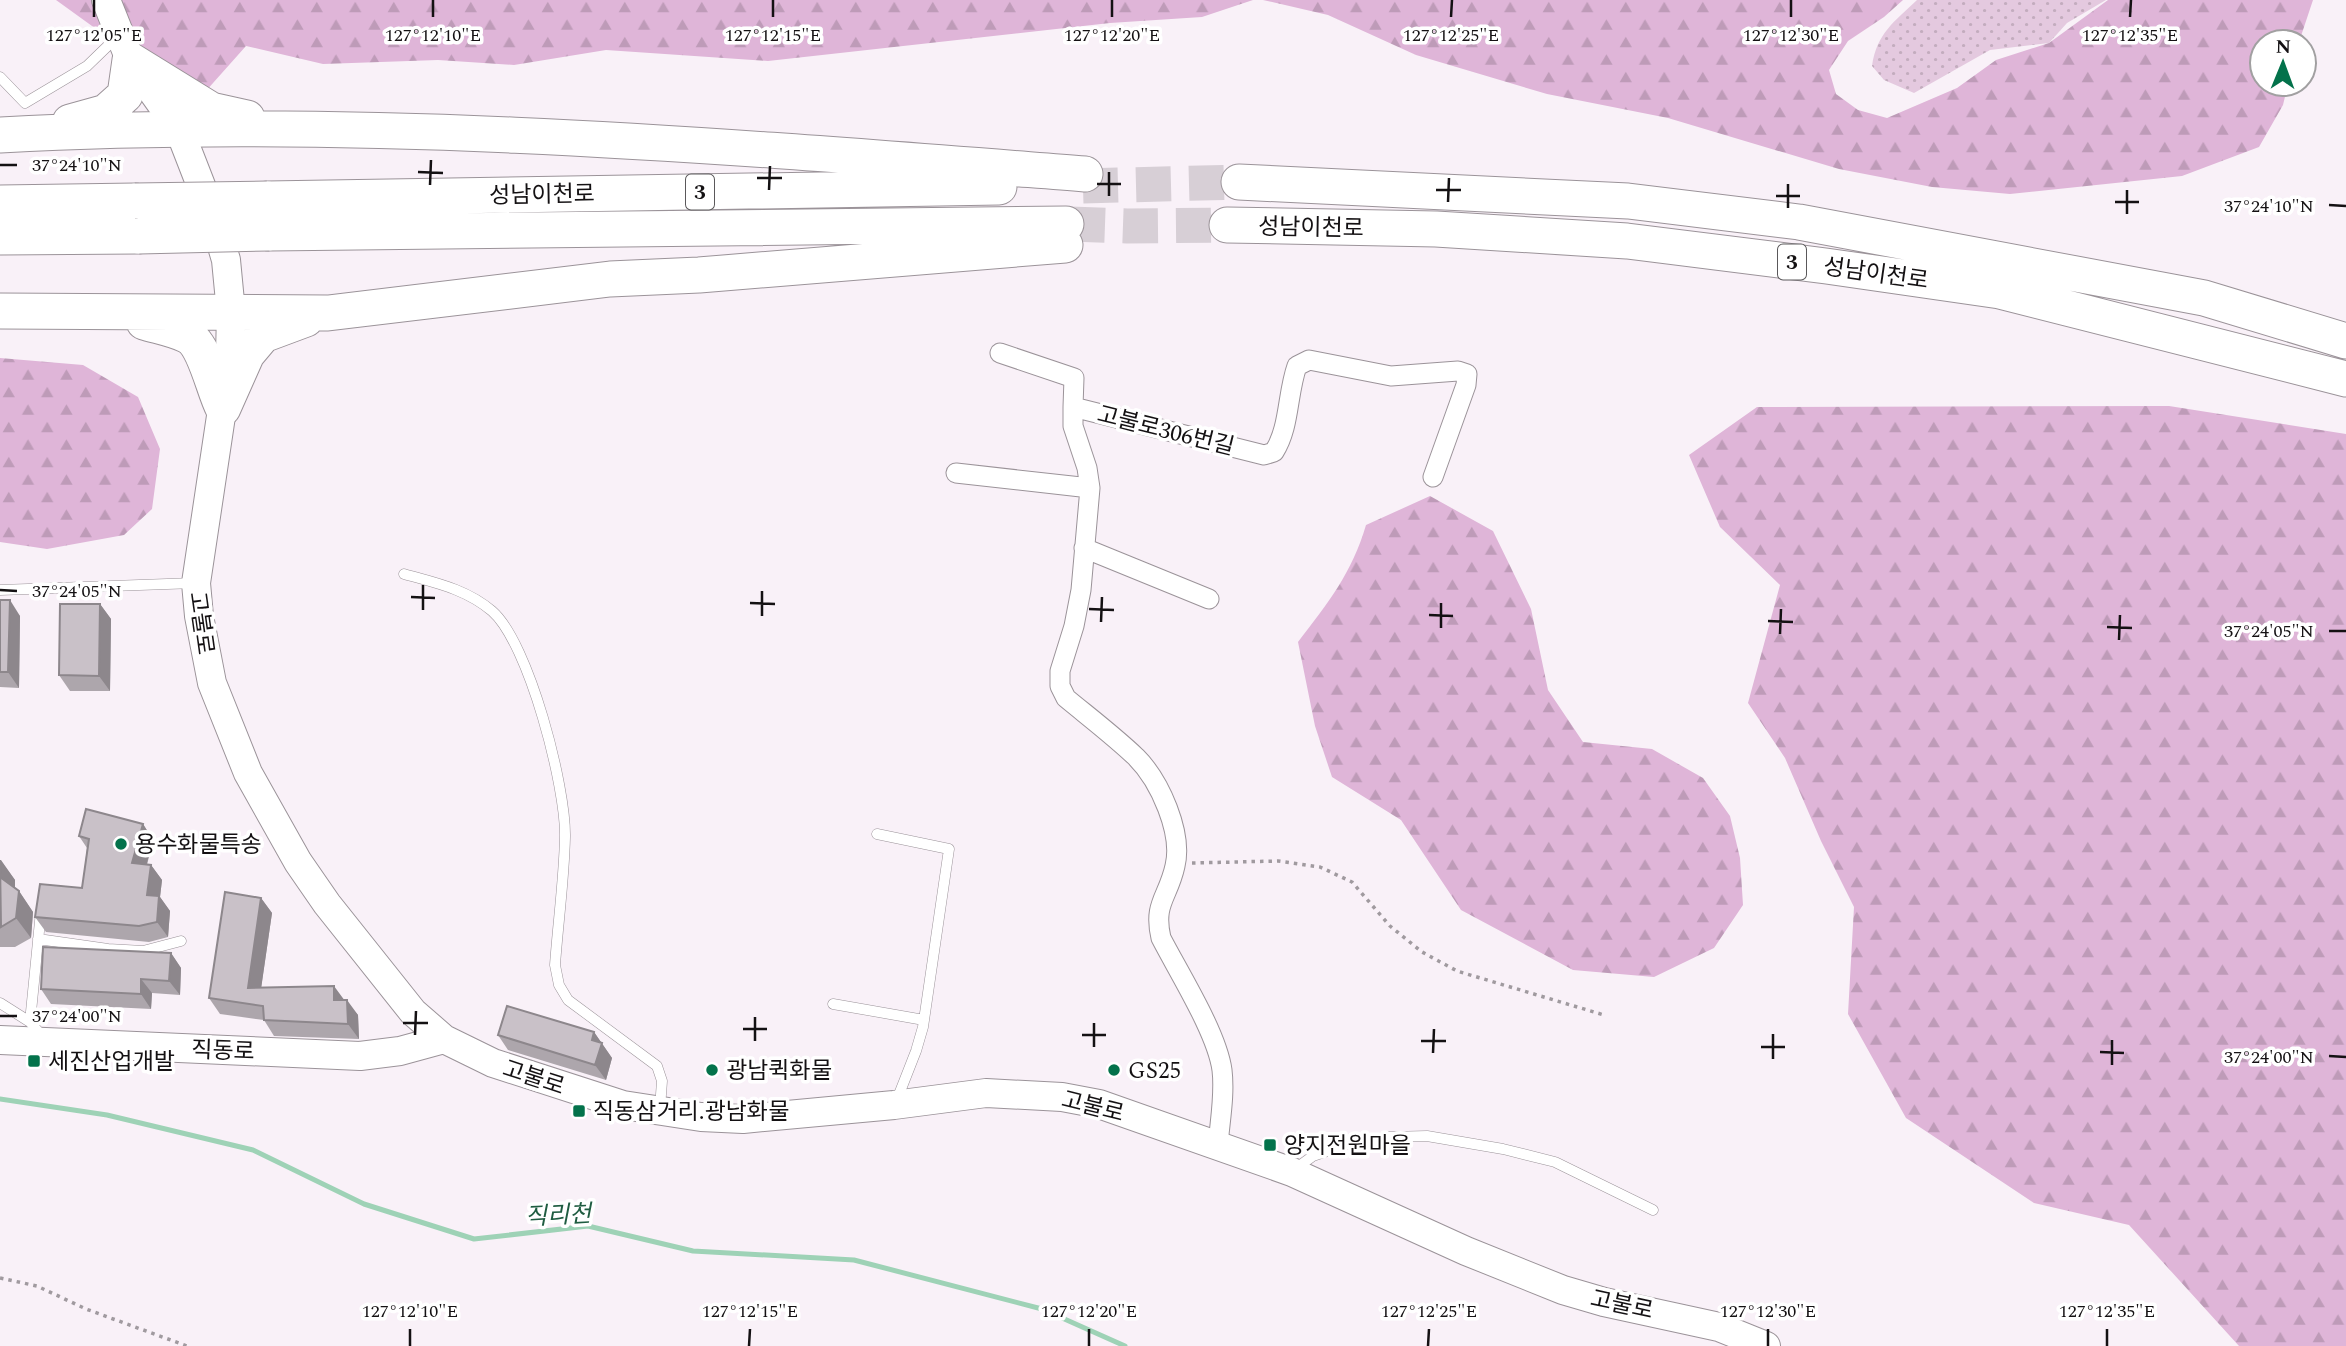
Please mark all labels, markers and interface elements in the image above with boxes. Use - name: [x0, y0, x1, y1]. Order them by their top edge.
- text: 127°12'05"E: [46, 22, 142, 49]
- text: 127°12'10"E: [385, 22, 481, 49]
- text: 127°12'15"E: [725, 22, 821, 49]
- text: 127°12'20"E: [1064, 22, 1160, 49]
- text: 127°12'25"E: [1403, 22, 1499, 49]
- text: 127°12'30"E: [1743, 22, 1839, 49]
- text: 127°12'35"E: [2082, 22, 2178, 49]
- north arrow: [2248, 28, 2318, 98]
- text: N: [2275, 33, 2291, 62]
- text: 37°24'10"N: [32, 152, 122, 179]
- road number: 3: [686, 174, 714, 210]
- street label: 성남이천로: [489, 177, 595, 214]
- text: 37°24'10"N: [2224, 193, 2314, 220]
- street label: 성남이천로: [1258, 210, 1364, 247]
- road number: 3: [1778, 244, 1806, 280]
- street label: 성남이천로: [1821, 250, 1931, 299]
- street label: 고불로306번길: [1093, 398, 1238, 465]
- text: 37°24'05"N: [32, 578, 122, 605]
- street label: 고불로: [179, 589, 222, 657]
- text: 37°24'05"N: [2224, 618, 2314, 645]
- place label: 용수화물특송: [135, 828, 262, 863]
- marker: 용수화물특송: [113, 836, 129, 852]
- text: 37°24'00"N: [32, 1003, 122, 1030]
- street label: 직동로: [191, 1033, 255, 1070]
- text: 37°24'00"N: [2224, 1044, 2314, 1071]
- place label: 세진산업개발: [48, 1045, 175, 1080]
- street label: 고불로: [498, 1052, 569, 1105]
- marker: 세진산업개발: [26, 1053, 42, 1069]
- place label: 광남퀵화물: [726, 1054, 832, 1089]
- place label: GS25: [1128, 1054, 1181, 1089]
- marker: 광남퀵화물: [704, 1062, 720, 1078]
- marker: GS25: [1106, 1062, 1122, 1078]
- street label: 고불로: [1058, 1083, 1128, 1132]
- place label: 직동삼거리.광남화물: [593, 1095, 789, 1130]
- marker: 직동삼거리.광남화물: [571, 1103, 587, 1119]
- place label: 양지전원마을: [1284, 1129, 1411, 1164]
- marker: 양지전원마을: [1262, 1137, 1278, 1153]
- water label: 직리천: [524, 1196, 595, 1236]
- street label: 고불로: [1587, 1282, 1656, 1329]
- text: 127°12'10"E: [362, 1298, 458, 1325]
- text: 127°12'15"E: [702, 1298, 798, 1325]
- text: 127°12'20"E: [1041, 1298, 1137, 1325]
- text: 127°12'25"E: [1381, 1298, 1477, 1325]
- text: 127°12'30"E: [1720, 1298, 1816, 1325]
- text: 127°12'35"E: [2059, 1298, 2155, 1325]

